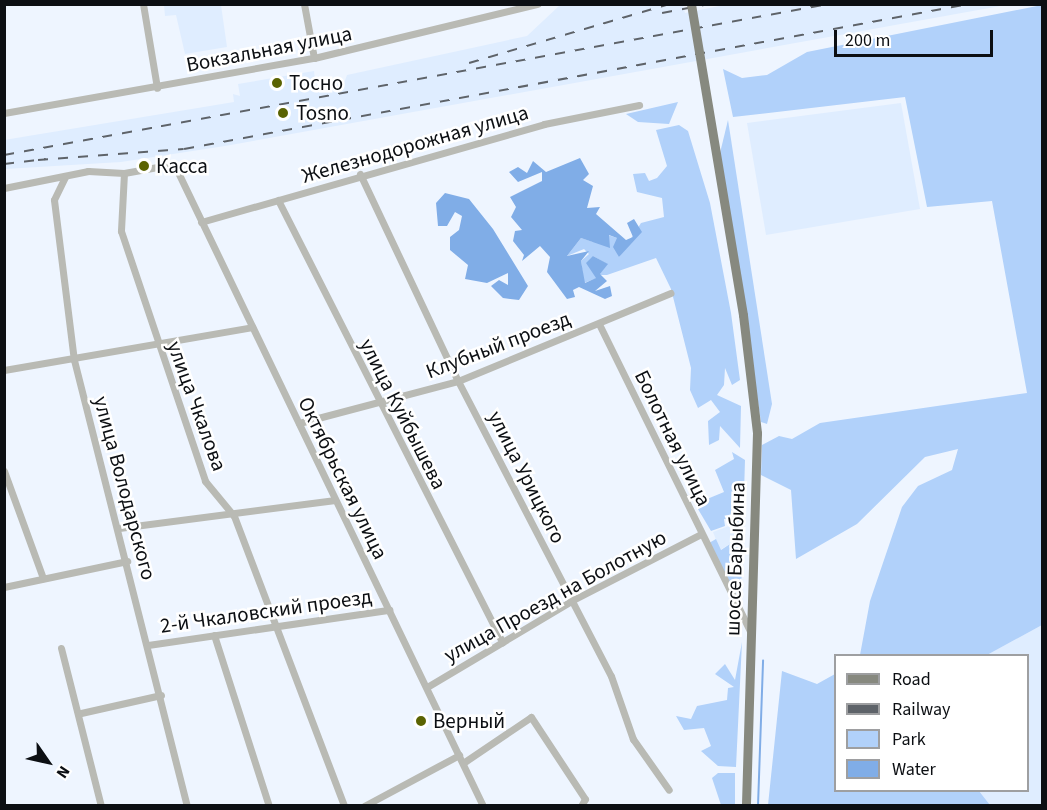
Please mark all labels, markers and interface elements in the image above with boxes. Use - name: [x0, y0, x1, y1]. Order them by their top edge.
- scale bar: [837, 18, 996, 56]
- street label: Вокзальная улица: [184, 21, 354, 77]
- text: 200 m: [845, 28, 890, 53]
- place label: Тосно: [289, 70, 343, 96]
- marker: Тосно: [270, 76, 284, 90]
- place label: Tosno: [296, 100, 349, 126]
- street label: Железнодорожная улица: [299, 100, 531, 188]
- marker: Tosno: [274, 104, 292, 122]
- place label: Касса: [156, 153, 208, 179]
- marker: Касса: [137, 159, 151, 173]
- street label: Клубный проезд: [422, 306, 574, 384]
- street label: улица Куйбышева: [354, 334, 452, 494]
- street label: улица Чкалова: [162, 338, 232, 474]
- street label: Болотная улица: [629, 366, 717, 510]
- street label: улица Володарского: [88, 393, 162, 583]
- street label: Октябрьская улица: [293, 393, 393, 563]
- street label: улица Урицкого: [483, 407, 571, 547]
- street label: шоссе Барыбина: [720, 481, 750, 637]
- street label: улица Проезд на Болотную: [439, 524, 671, 668]
- street label: 2-й Чкаловский проезд: [159, 584, 373, 638]
- legend: [834, 654, 1029, 792]
- text: Road: [892, 667, 931, 692]
- text: Railway: [892, 697, 951, 722]
- place label: Верный: [433, 708, 505, 734]
- marker: Верный: [414, 714, 428, 728]
- text: Park: [892, 727, 926, 752]
- north arrow: [18, 732, 78, 792]
- text: Water: [892, 757, 936, 782]
- text: N: [51, 761, 75, 783]

